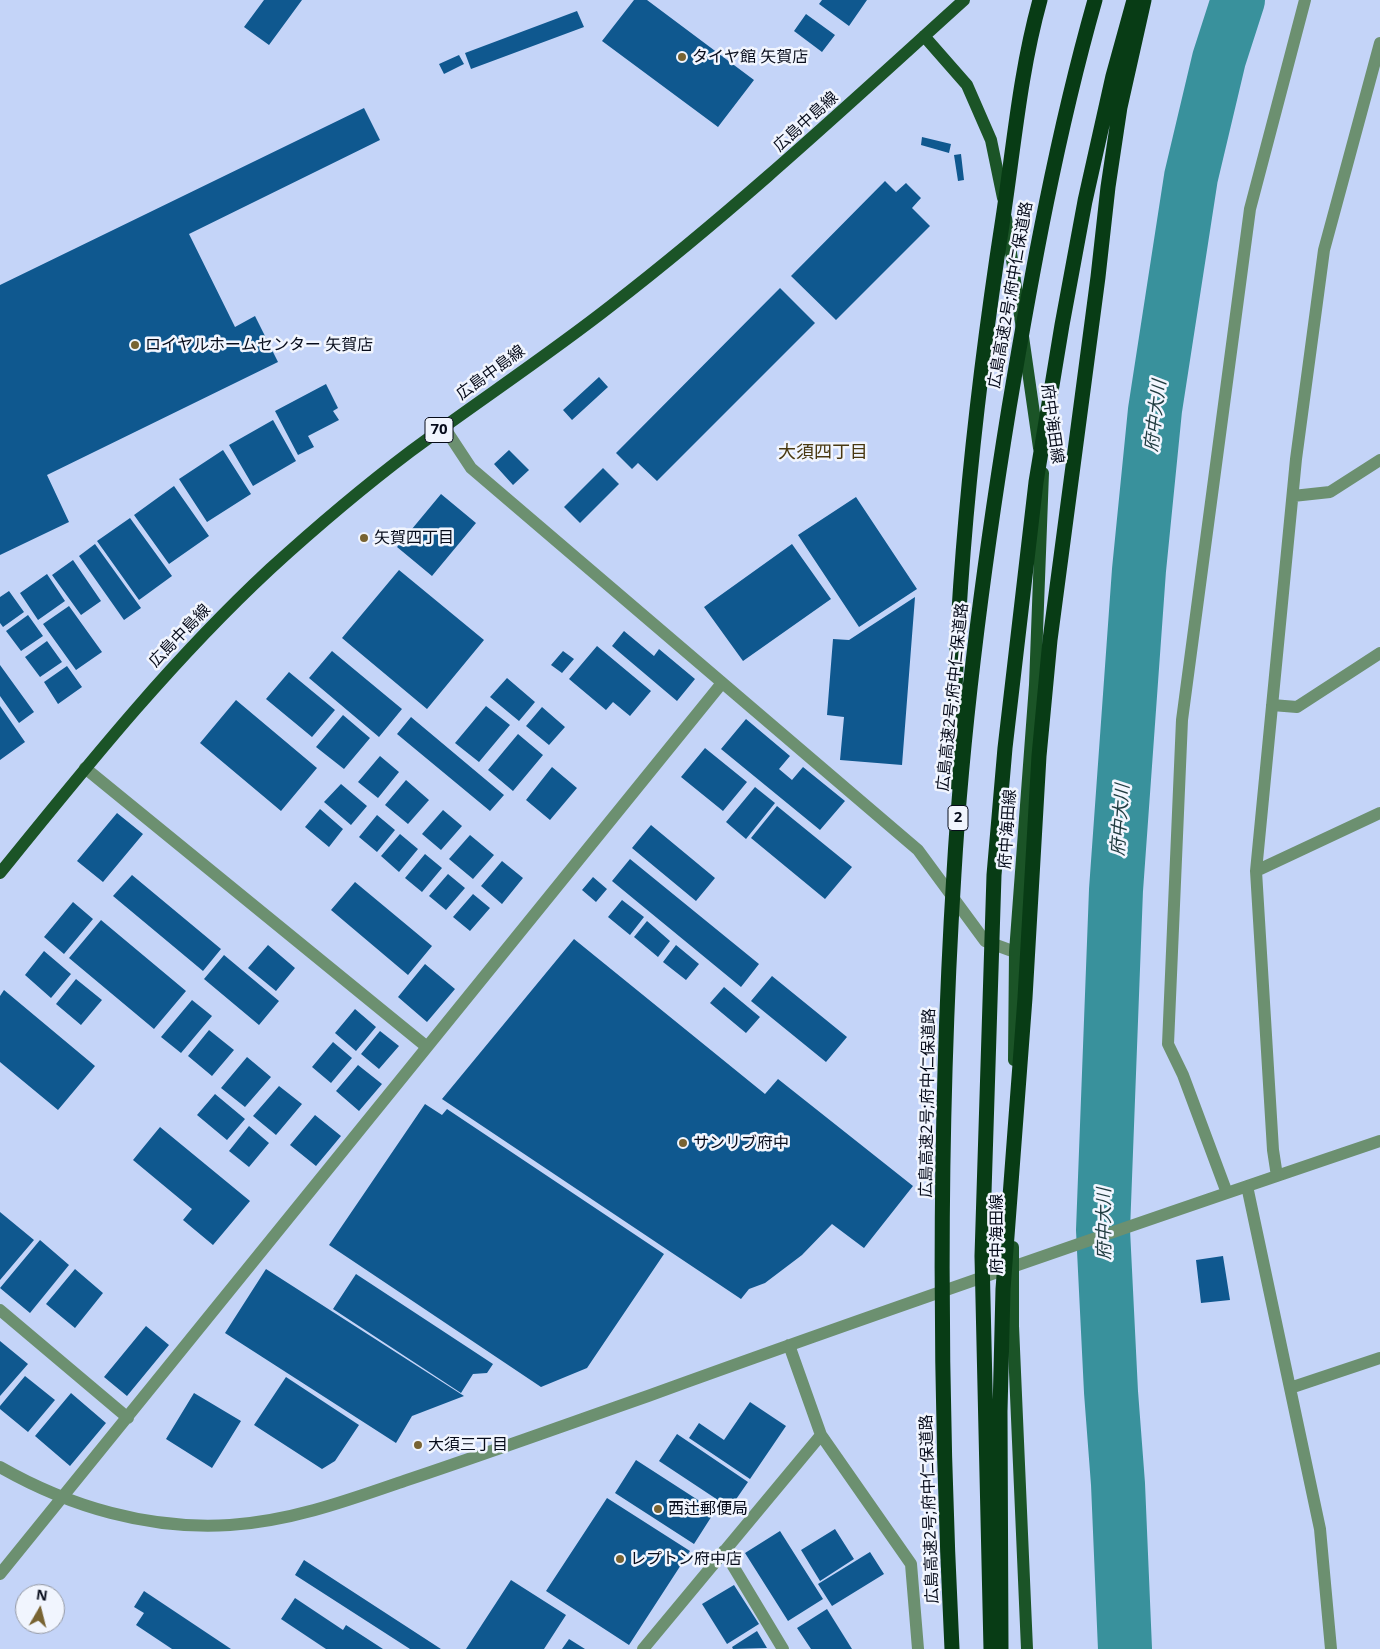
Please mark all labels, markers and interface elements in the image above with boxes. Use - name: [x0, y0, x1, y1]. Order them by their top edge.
- place label: タイヤ館 矢賀店: [692, 47, 808, 67]
- marker: タイヤ館 矢賀店: [676, 51, 688, 63]
- street label: 広島中島線: [770, 88, 842, 156]
- street label: 広島高速2号;府中仁保道路: [985, 200, 1037, 390]
- place label: ロイヤルホームセンター 矢賀店: [145, 335, 373, 355]
- marker: ロイヤルホームセンター 矢賀店: [129, 339, 141, 351]
- street label: 広島中島線: [453, 342, 529, 404]
- water label: 府中大川: [1141, 379, 1171, 453]
- street label: 府中海田線: [1037, 383, 1067, 465]
- road number: 70: [425, 418, 453, 442]
- district label: 大須四丁目: [778, 442, 868, 464]
- place label: 矢賀四丁目: [374, 528, 454, 548]
- marker: 矢賀四丁目: [358, 532, 370, 544]
- street label: 広島中島線: [145, 601, 215, 671]
- street label: 広島高速2号;府中仁保道路: [934, 602, 972, 792]
- water label: 府中大川: [1108, 783, 1134, 857]
- street label: 府中海田線: [996, 788, 1020, 870]
- road number: 2: [948, 806, 968, 830]
- street label: 広島高速2号;府中仁保道路: [917, 1008, 939, 1198]
- place label: サンリブ府中: [693, 1133, 789, 1153]
- marker: サンリブ府中: [677, 1137, 689, 1149]
- water label: 府中大川: [1094, 1188, 1116, 1260]
- street label: 府中海田線: [987, 1194, 1007, 1274]
- street label: 広島高速2号;府中仁保道路: [917, 1414, 943, 1604]
- place label: 大須三丁目: [428, 1435, 508, 1455]
- marker: 大須三丁目: [412, 1439, 424, 1451]
- place label: 西辻郵便局: [668, 1499, 748, 1519]
- marker: 西辻郵便局: [652, 1503, 664, 1515]
- place label: レプトン府中店: [630, 1549, 742, 1569]
- marker: レプトン府中店: [614, 1553, 626, 1565]
- north arrow: [15, 1584, 65, 1634]
- text: N: [35, 1584, 49, 1605]

